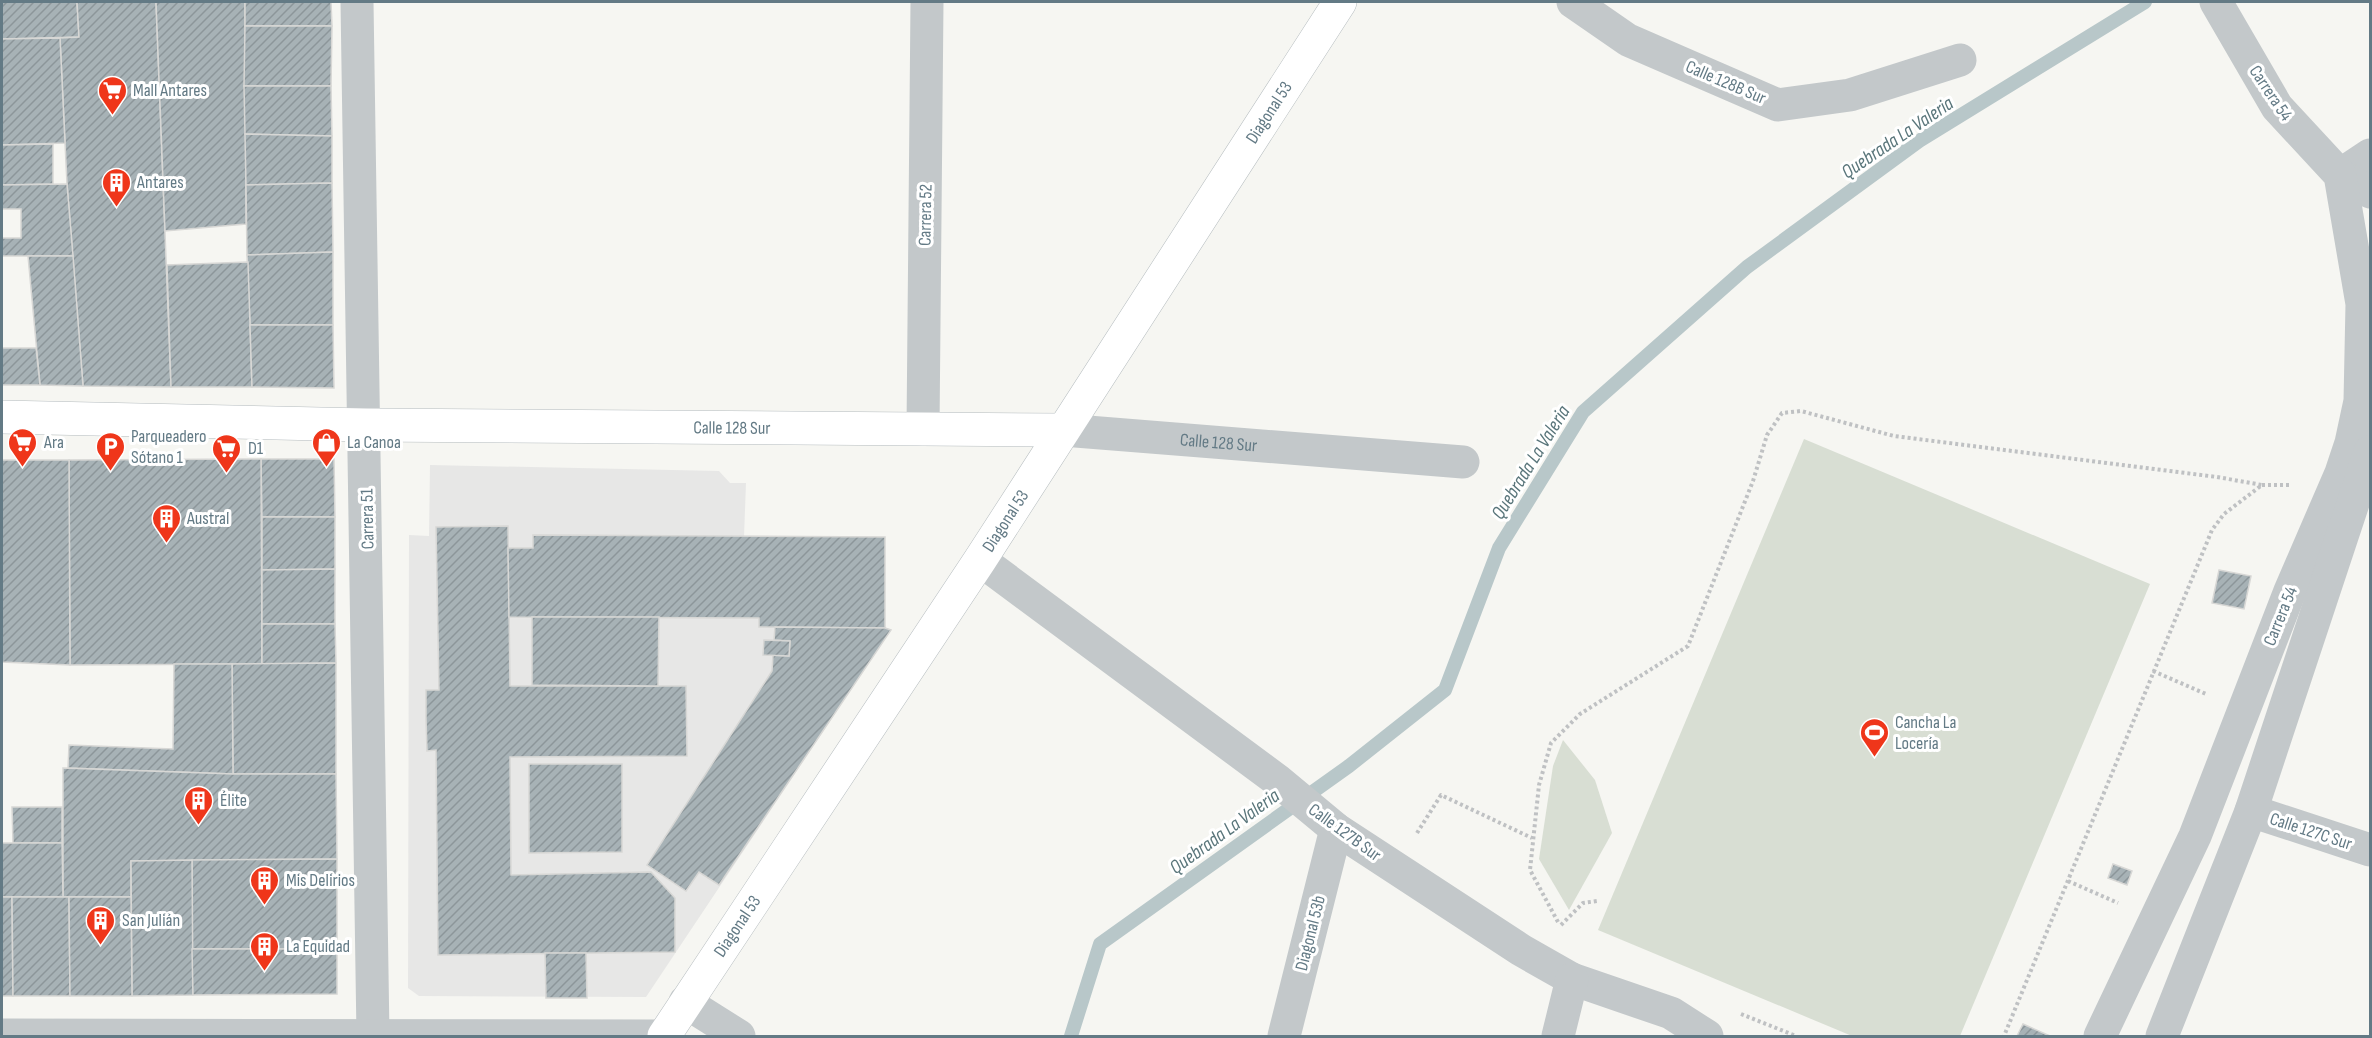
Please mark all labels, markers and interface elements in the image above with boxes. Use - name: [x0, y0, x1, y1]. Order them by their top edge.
- street label: Calle 128B Sur: [1682, 56, 1769, 109]
- street label: Carrera 54: [2245, 62, 2297, 125]
- supermarket icon: Mall Antares: [96, 74, 128, 116]
- street label: Diagonal 53: [1242, 78, 1297, 148]
- place label: Mall Antares: [133, 80, 207, 101]
- water label: Quebrada La Valeria: [1837, 92, 1958, 184]
- building icon: Antares: [100, 166, 132, 208]
- place label: Antares: [136, 172, 184, 193]
- street label: Carrera 52: [914, 184, 937, 246]
- water label: Quebrada La Valeria: [1486, 401, 1575, 524]
- street label: Calle 128 Sur: [693, 417, 771, 439]
- supermarket icon: Ara: [7, 426, 39, 468]
- place label: Parqueadero Sótano 1: [131, 426, 206, 468]
- shop icon: La Canoa: [310, 426, 342, 468]
- street label: Calle 128 Sur: [1179, 429, 1258, 456]
- parking icon: Parqueadero Sótano 1: [94, 430, 126, 472]
- place label: Ara: [43, 432, 64, 453]
- supermarket icon: D1: [211, 432, 243, 474]
- place label: La Canoa: [347, 432, 401, 453]
- place label: D1: [248, 438, 264, 459]
- street label: Diagonal 53: [978, 486, 1033, 556]
- street label: Carrera 51: [356, 488, 379, 550]
- building icon: Austral: [150, 502, 182, 544]
- place label: Austral: [186, 508, 229, 529]
- street label: Carrera 54: [2259, 583, 2302, 649]
- place label: Cancha La Locería: [1895, 712, 1956, 754]
- sports icon: Cancha La Locería: [1858, 716, 1890, 758]
- building icon: Élite: [183, 784, 215, 826]
- water label: Quebrada La Valeria: [1165, 784, 1284, 880]
- place label: Élite: [220, 790, 247, 811]
- street label: Calle 127B Sur: [1304, 799, 1385, 866]
- street label: Calle 127C Sur: [2267, 808, 2355, 855]
- building icon: Mis Delirios: [249, 864, 281, 906]
- place label: Mis Delirios: [286, 870, 355, 891]
- street label: Diagonal 53: [709, 892, 765, 961]
- street label: Diagonal 53b: [1291, 893, 1330, 973]
- building icon: San Julián: [85, 904, 117, 946]
- place label: San Julián: [122, 910, 180, 931]
- building icon: La Equidad: [249, 930, 281, 972]
- place label: La Equidad: [286, 936, 350, 957]

